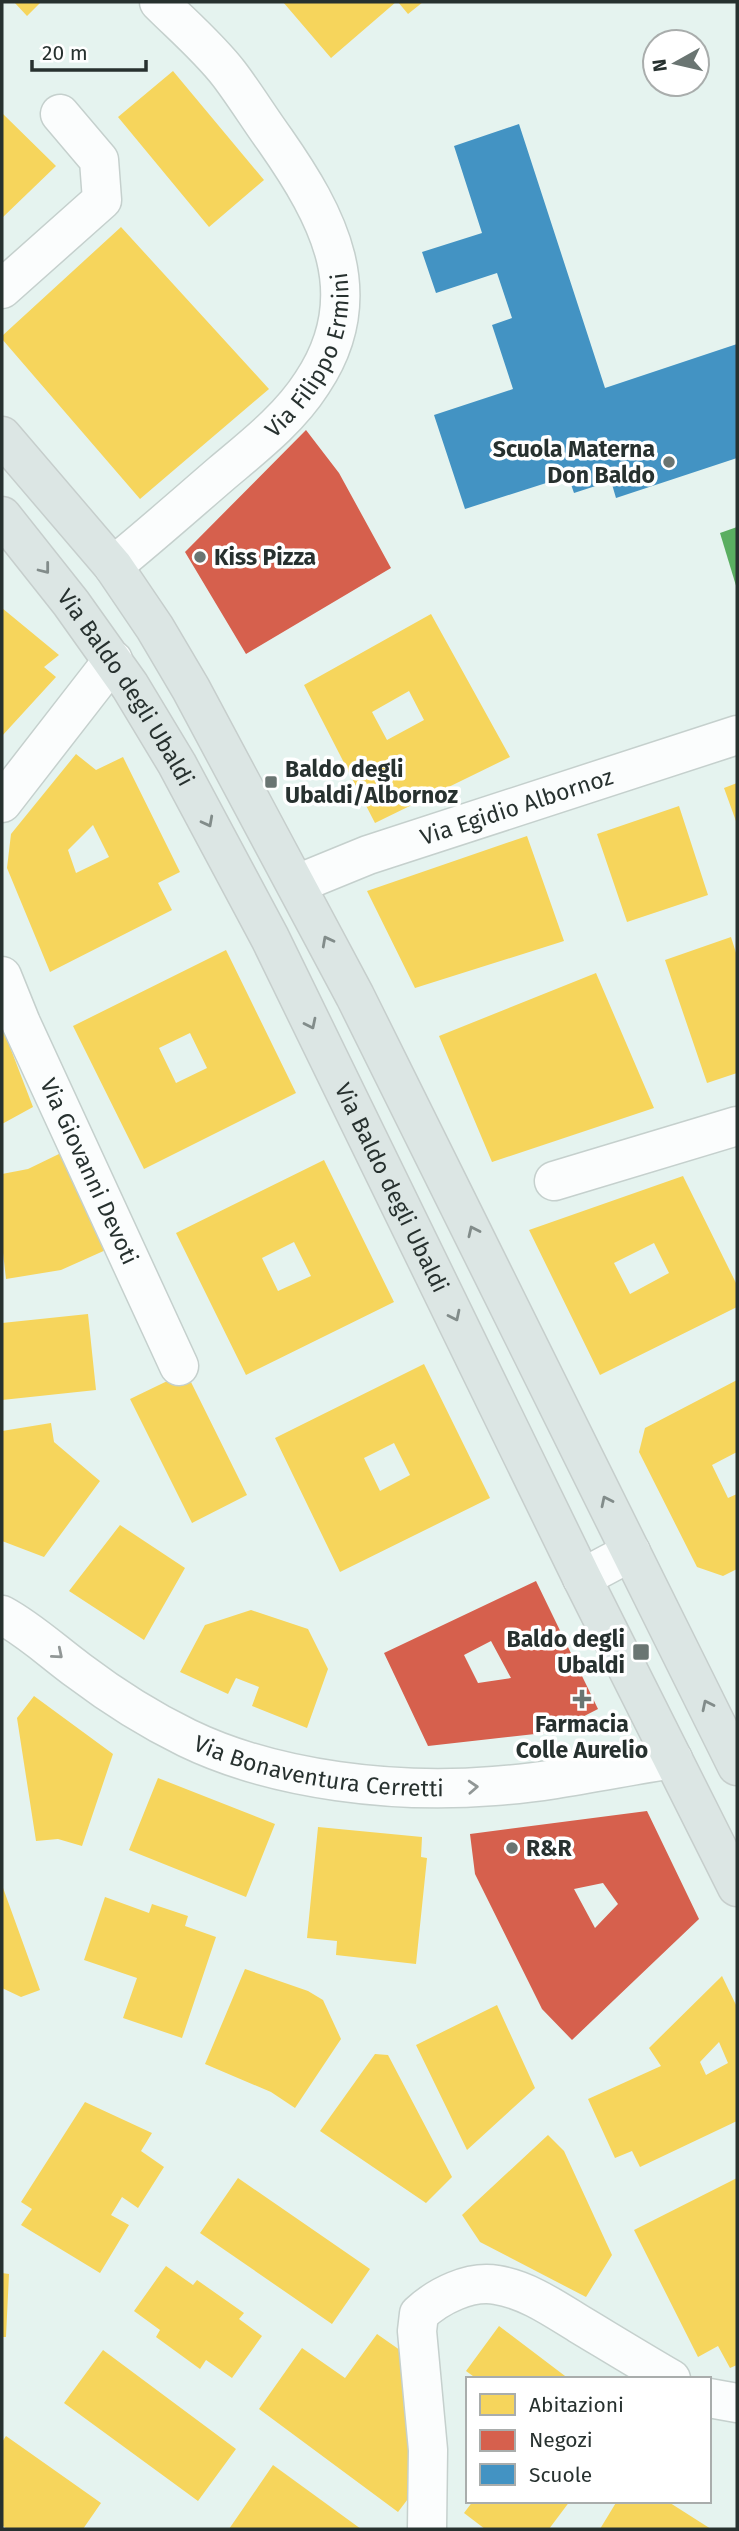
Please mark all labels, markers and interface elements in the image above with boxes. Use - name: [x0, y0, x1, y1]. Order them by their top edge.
- scale bar: [32, 28, 145, 72]
- north arrow: [641, 28, 711, 98]
- text: 20 m: [42, 40, 88, 66]
- text: N: [647, 57, 672, 73]
- street label: Via Filippo Ermini: [259, 271, 355, 443]
- place label: Scuola Materna Don Baldo: [493, 435, 655, 489]
- marker: Scuola Materna Don Baldo: [661, 454, 677, 470]
- place label: Kiss Pizza: [214, 543, 316, 571]
- marker: Kiss Pizza: [192, 549, 208, 565]
- one-way arrow: [36, 562, 49, 574]
- street label: Via Baldo degli Ubaldi: [51, 583, 200, 791]
- place label: Baldo degli Ubaldi/Albornoz: [285, 755, 459, 809]
- street label: Via Egidio Albornoz: [417, 762, 616, 851]
- marker: Baldo degli Ubaldi/Albornoz: [263, 774, 279, 790]
- one-way arrow: [200, 814, 213, 827]
- one-way arrow: [321, 935, 335, 948]
- one-way arrow: [303, 1017, 317, 1029]
- street label: Via Giovanni Devoti: [34, 1074, 144, 1269]
- street label: Via Baldo degli Ubaldi: [329, 1078, 455, 1297]
- one-way arrow: [468, 1226, 482, 1238]
- one-way arrow: [447, 1309, 461, 1321]
- one-way arrow: [601, 1496, 615, 1508]
- place label: Baldo degli Ubaldi: [507, 1625, 625, 1679]
- marker: Baldo degli Ubaldi: [631, 1642, 651, 1662]
- one-way arrow: [50, 1645, 62, 1658]
- marker: Farmacia Colle Aurelio: [574, 1691, 590, 1707]
- one-way arrow: [701, 1700, 715, 1712]
- place label: Farmacia Colle Aurelio: [516, 1710, 648, 1764]
- street label: Via Bonaventura Cerretti: [190, 1729, 444, 1802]
- one-way arrow: [468, 1780, 479, 1795]
- place label: R&R: [526, 1834, 572, 1862]
- marker: R&R: [504, 1840, 520, 1856]
- legend: [466, 2377, 711, 2503]
- text: Abitazioni: [529, 2392, 624, 2418]
- text: Negozi: [529, 2427, 593, 2453]
- text: Scuole: [529, 2462, 592, 2488]

